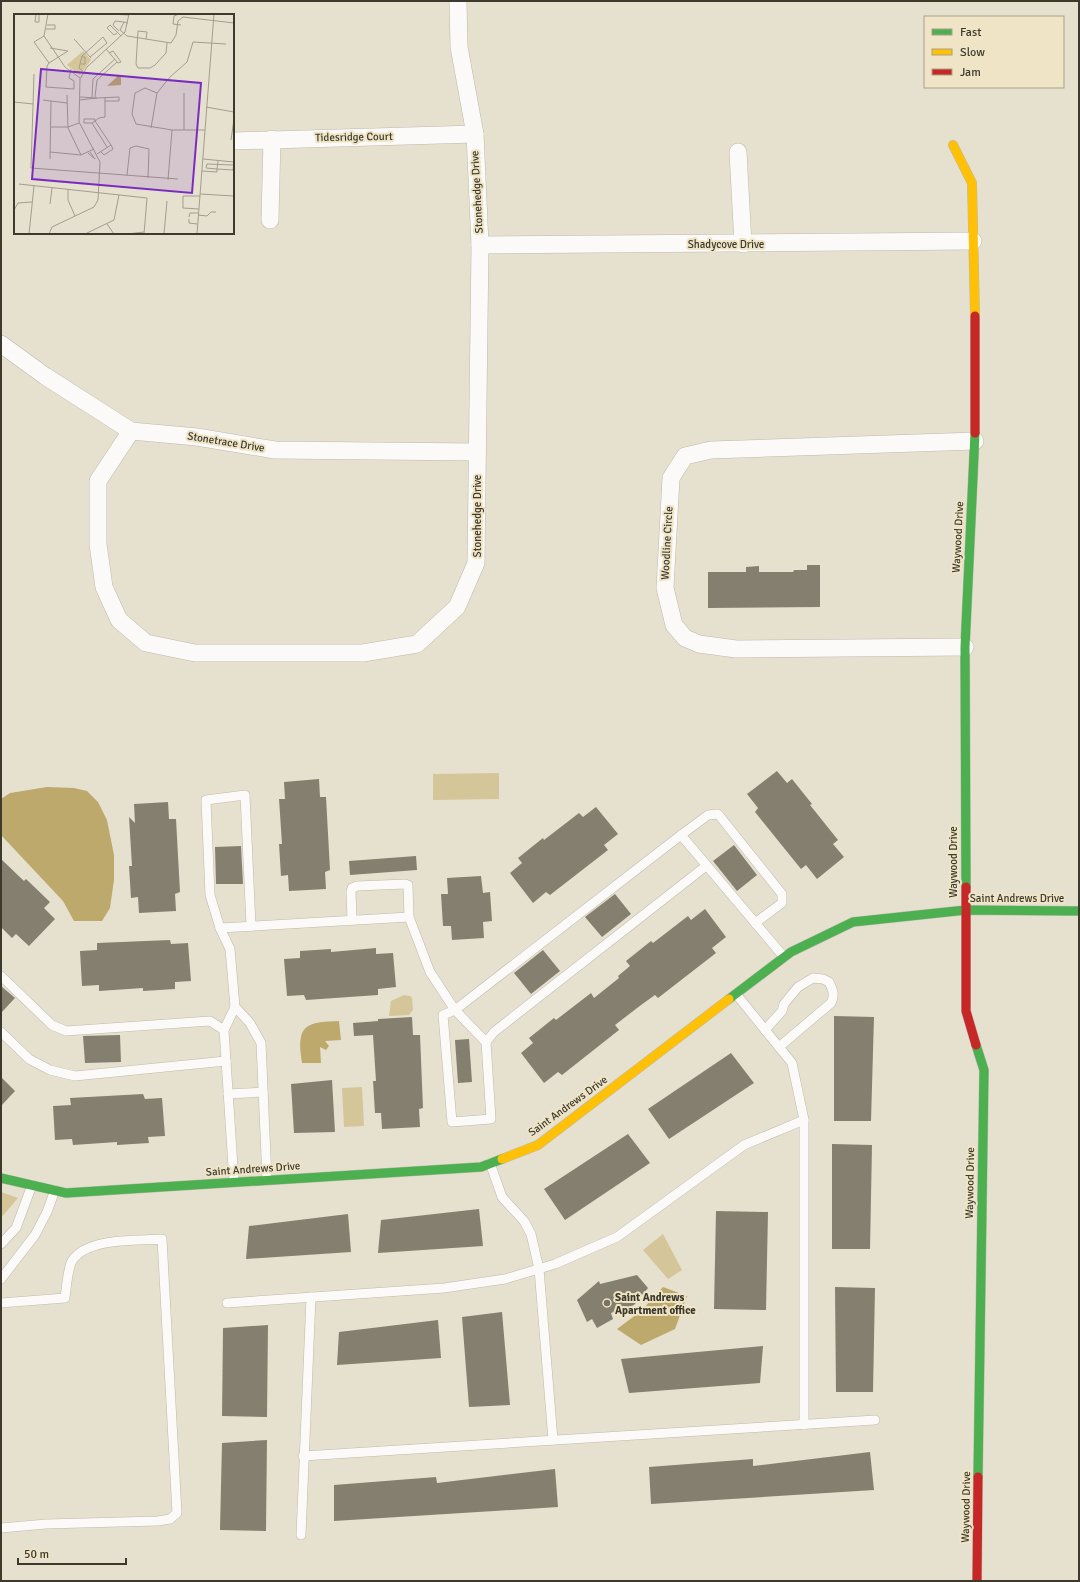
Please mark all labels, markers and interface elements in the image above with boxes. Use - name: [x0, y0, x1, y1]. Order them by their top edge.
- inset map: [14, 14, 234, 234]
- legend: [924, 16, 1064, 88]
- text: Fast: [960, 25, 981, 40]
- text: Slow: [960, 45, 985, 60]
- text: Jam: [960, 65, 981, 80]
- street label: Tidesridge Court: [315, 130, 393, 144]
- street label: Stonehedge Drive: [468, 150, 486, 234]
- street label: Shadycove Drive: [688, 238, 764, 251]
- street label: Stonetrace Drive: [186, 429, 266, 455]
- street label: Stonehedge Drive: [471, 475, 484, 557]
- street label: Waywood Drive: [950, 501, 966, 573]
- street label: Woodline Circle: [659, 506, 675, 580]
- street label: Waywood Drive: [947, 826, 960, 898]
- street label: Saint Andrews Drive: [970, 892, 1064, 905]
- street label: Saint Andrews Drive: [526, 1073, 610, 1139]
- street label: Waywood Drive: [963, 1147, 977, 1219]
- street label: Saint Andrews Drive: [205, 1159, 301, 1179]
- place label: Saint Andrews Apartment office: [615, 1291, 696, 1317]
- marker: Saint Andrews Apartment office: [602, 1298, 612, 1308]
- street label: Waywood Drive: [959, 1471, 973, 1543]
- scale bar: [18, 1540, 126, 1566]
- text: 50 m: [24, 1547, 49, 1562]

